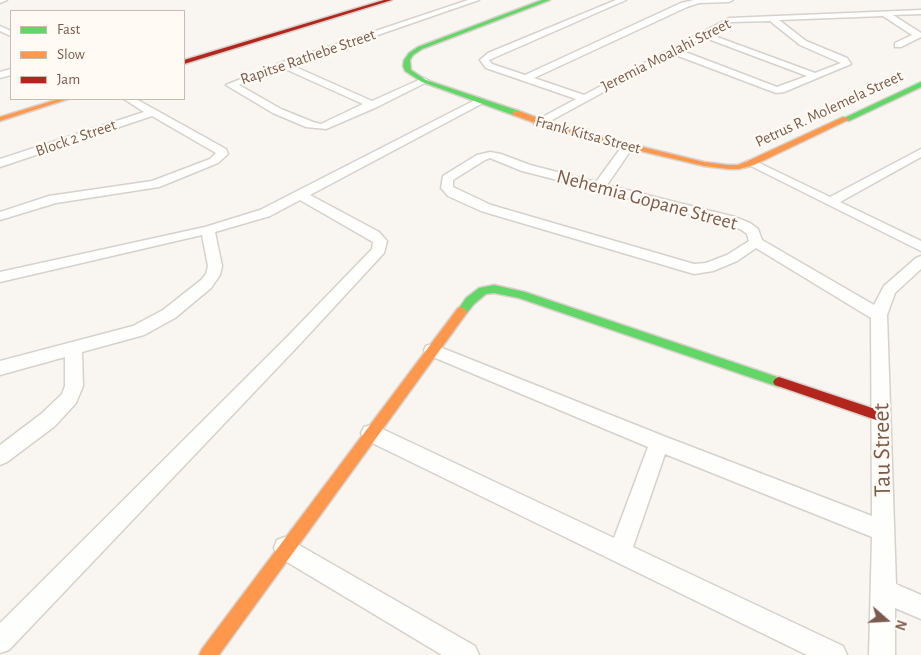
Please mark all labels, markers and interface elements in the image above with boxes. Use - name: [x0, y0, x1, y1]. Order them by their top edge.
- legend: [10, 10, 185, 100]
- street label: Jeremia Moalahi Street: [598, 14, 734, 96]
- text: Fast: [57, 22, 80, 37]
- street label: Rapitse Rathebe Street: [238, 25, 378, 89]
- text: Slow: [57, 47, 85, 62]
- street label: Petrus R. Molemela Street: [752, 66, 906, 152]
- text: Jam: [57, 72, 80, 87]
- street label: Frank Kitsa Street: [533, 112, 643, 158]
- street label: Block 2 Street: [33, 115, 119, 161]
- street label: Nehemia Gopane Street: [554, 164, 740, 236]
- street label: Tau Street: [867, 403, 897, 497]
- north arrow: [861, 595, 911, 645]
- text: N: [892, 618, 908, 632]

